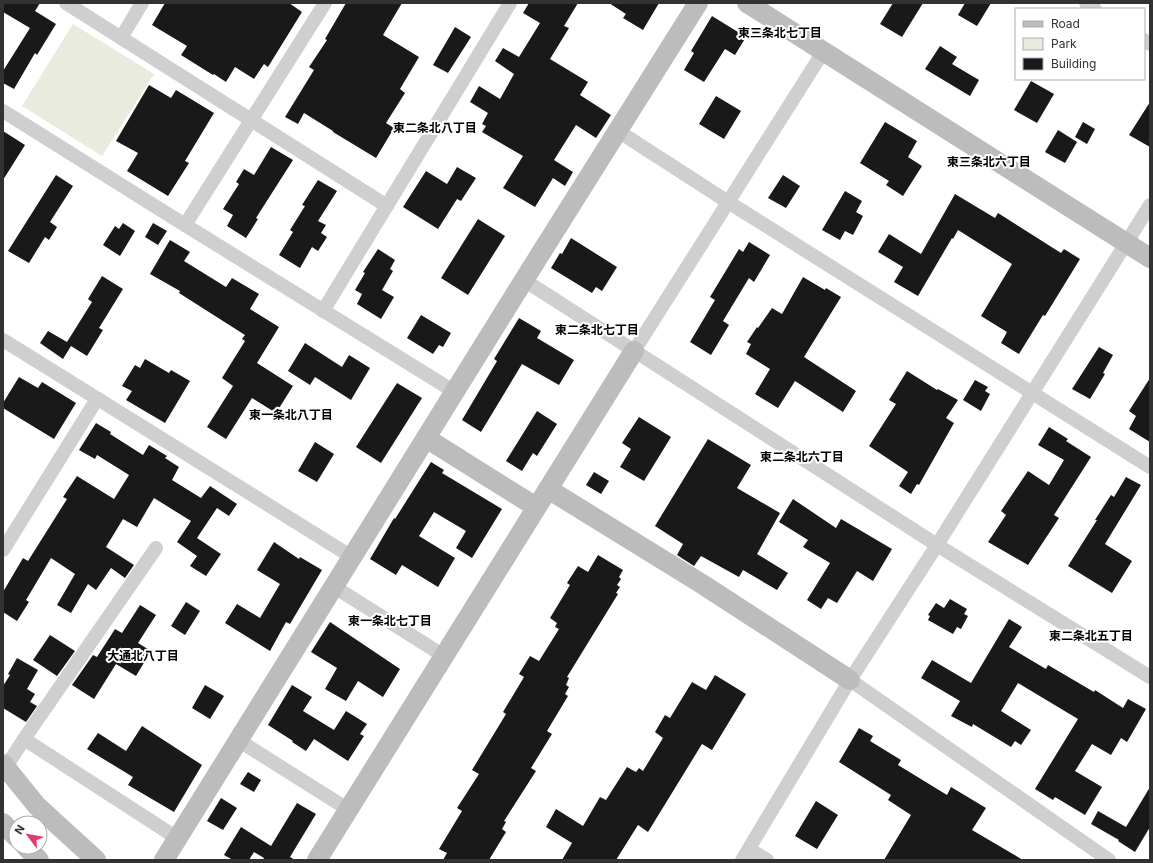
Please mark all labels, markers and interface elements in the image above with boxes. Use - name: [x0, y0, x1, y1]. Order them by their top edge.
- legend: [1015, 8, 1145, 80]
- text: Road: [1051, 16, 1080, 31]
- district label: 東三条北七丁目: [738, 25, 822, 40]
- text: Park: [1051, 36, 1077, 51]
- text: Building: [1051, 56, 1096, 71]
- district label: 東二条北八丁目: [393, 120, 477, 135]
- district label: 東三条北六丁目: [947, 154, 1031, 169]
- district label: 東二条北七丁目: [555, 322, 639, 337]
- district label: 東一条北八丁目: [249, 407, 333, 422]
- district label: 東二条北六丁目: [760, 449, 844, 464]
- district label: 東一条北七丁目: [348, 613, 432, 628]
- district label: 東二条北五丁目: [1049, 628, 1133, 643]
- district label: 大通北八丁目: [107, 648, 179, 663]
- north arrow: [8, 815, 48, 855]
- text: N: [11, 822, 28, 837]

